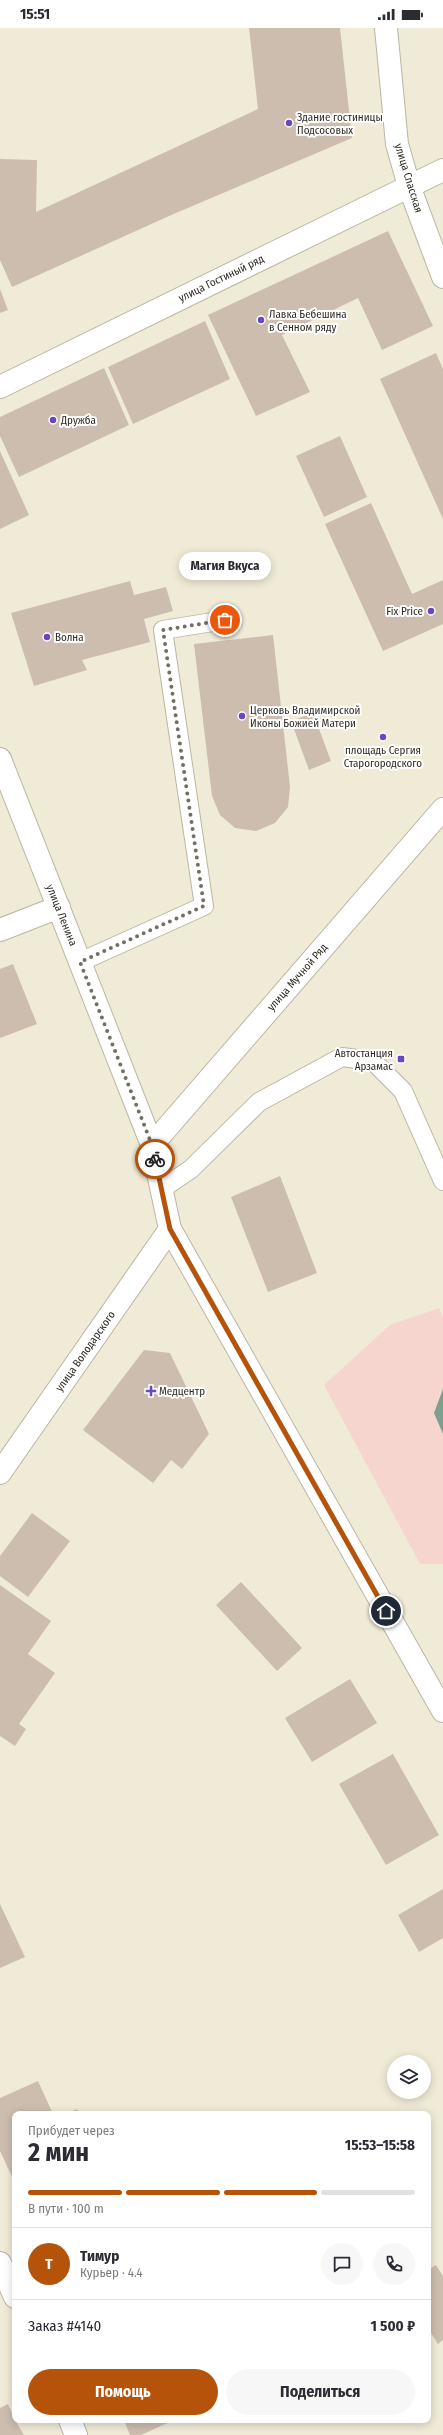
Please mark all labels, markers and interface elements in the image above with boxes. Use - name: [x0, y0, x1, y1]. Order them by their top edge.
- text: 15:51: [20, 5, 50, 23]
- place label: Здание гостиницы Подсосовых: [297, 111, 383, 137]
- marker: Здание гостиницы Подсосовых: [284, 118, 294, 128]
- street label: улица Спасская: [392, 142, 425, 214]
- street label: улица Гостиный ряд: [176, 252, 266, 305]
- place label: Лавка Бебешина в Сенном ряду: [269, 308, 347, 334]
- marker: Лавка Бебешина в Сенном ряду: [256, 315, 266, 325]
- place label: Дружба: [60, 414, 96, 427]
- marker: Дружба: [48, 415, 58, 425]
- callout: Магия Вкуса: [179, 552, 271, 580]
- text: Магия Вкуса: [190, 558, 260, 573]
- pin: [208, 603, 242, 637]
- place label: Fix Price: [386, 605, 423, 618]
- marker: Fix Price: [426, 606, 436, 616]
- icon: bag: [214, 609, 236, 631]
- place label: Волна: [55, 631, 84, 644]
- marker: Волна: [42, 632, 52, 642]
- place label: Церковь Владимирской Иконы Божией Матери: [250, 704, 360, 730]
- marker: Церковь Владимирской Иконы Божией Матери: [237, 711, 247, 721]
- marker: площадь Сергия Старогородского: [378, 732, 388, 742]
- place label: площадь Сергия Старогородского: [344, 744, 422, 770]
- street label: улица Ленина: [43, 883, 80, 948]
- street label: улица Мучной Ряд: [265, 941, 330, 1014]
- place label: Автостанция Арзамас: [335, 1047, 393, 1073]
- marker: Автостанция Арзамас: [396, 1054, 406, 1064]
- courier: [135, 1139, 175, 1179]
- icon: bike: [144, 1148, 166, 1170]
- street label: улица Володарского: [53, 1308, 118, 1394]
- place label: Медцентр: [159, 1385, 205, 1398]
- marker: Медцентр: [146, 1386, 156, 1396]
- pin: [369, 1594, 403, 1628]
- icon: home: [375, 1600, 397, 1622]
- map controls: [387, 2055, 431, 2099]
- button: layers: [387, 2055, 431, 2099]
- text: Прибудет через: [28, 2123, 115, 2138]
- text: 15:53–15:58: [345, 2136, 415, 2154]
- text: 2 мин: [28, 2137, 89, 2168]
- text: В пути · 100 m: [28, 2201, 104, 2216]
- button: chat: [321, 2243, 363, 2285]
- button: phone: [373, 2243, 415, 2285]
- text: Тимур: [80, 2247, 119, 2265]
- text: Т: [45, 2255, 53, 2273]
- text: Курьер · 4.4: [80, 2265, 143, 2280]
- text: Заказ #4140: [28, 2317, 101, 2335]
- text: 1 500 ₽: [371, 2317, 415, 2335]
- button: Помощь: [28, 2369, 218, 2415]
- button: Поделиться: [226, 2369, 415, 2415]

